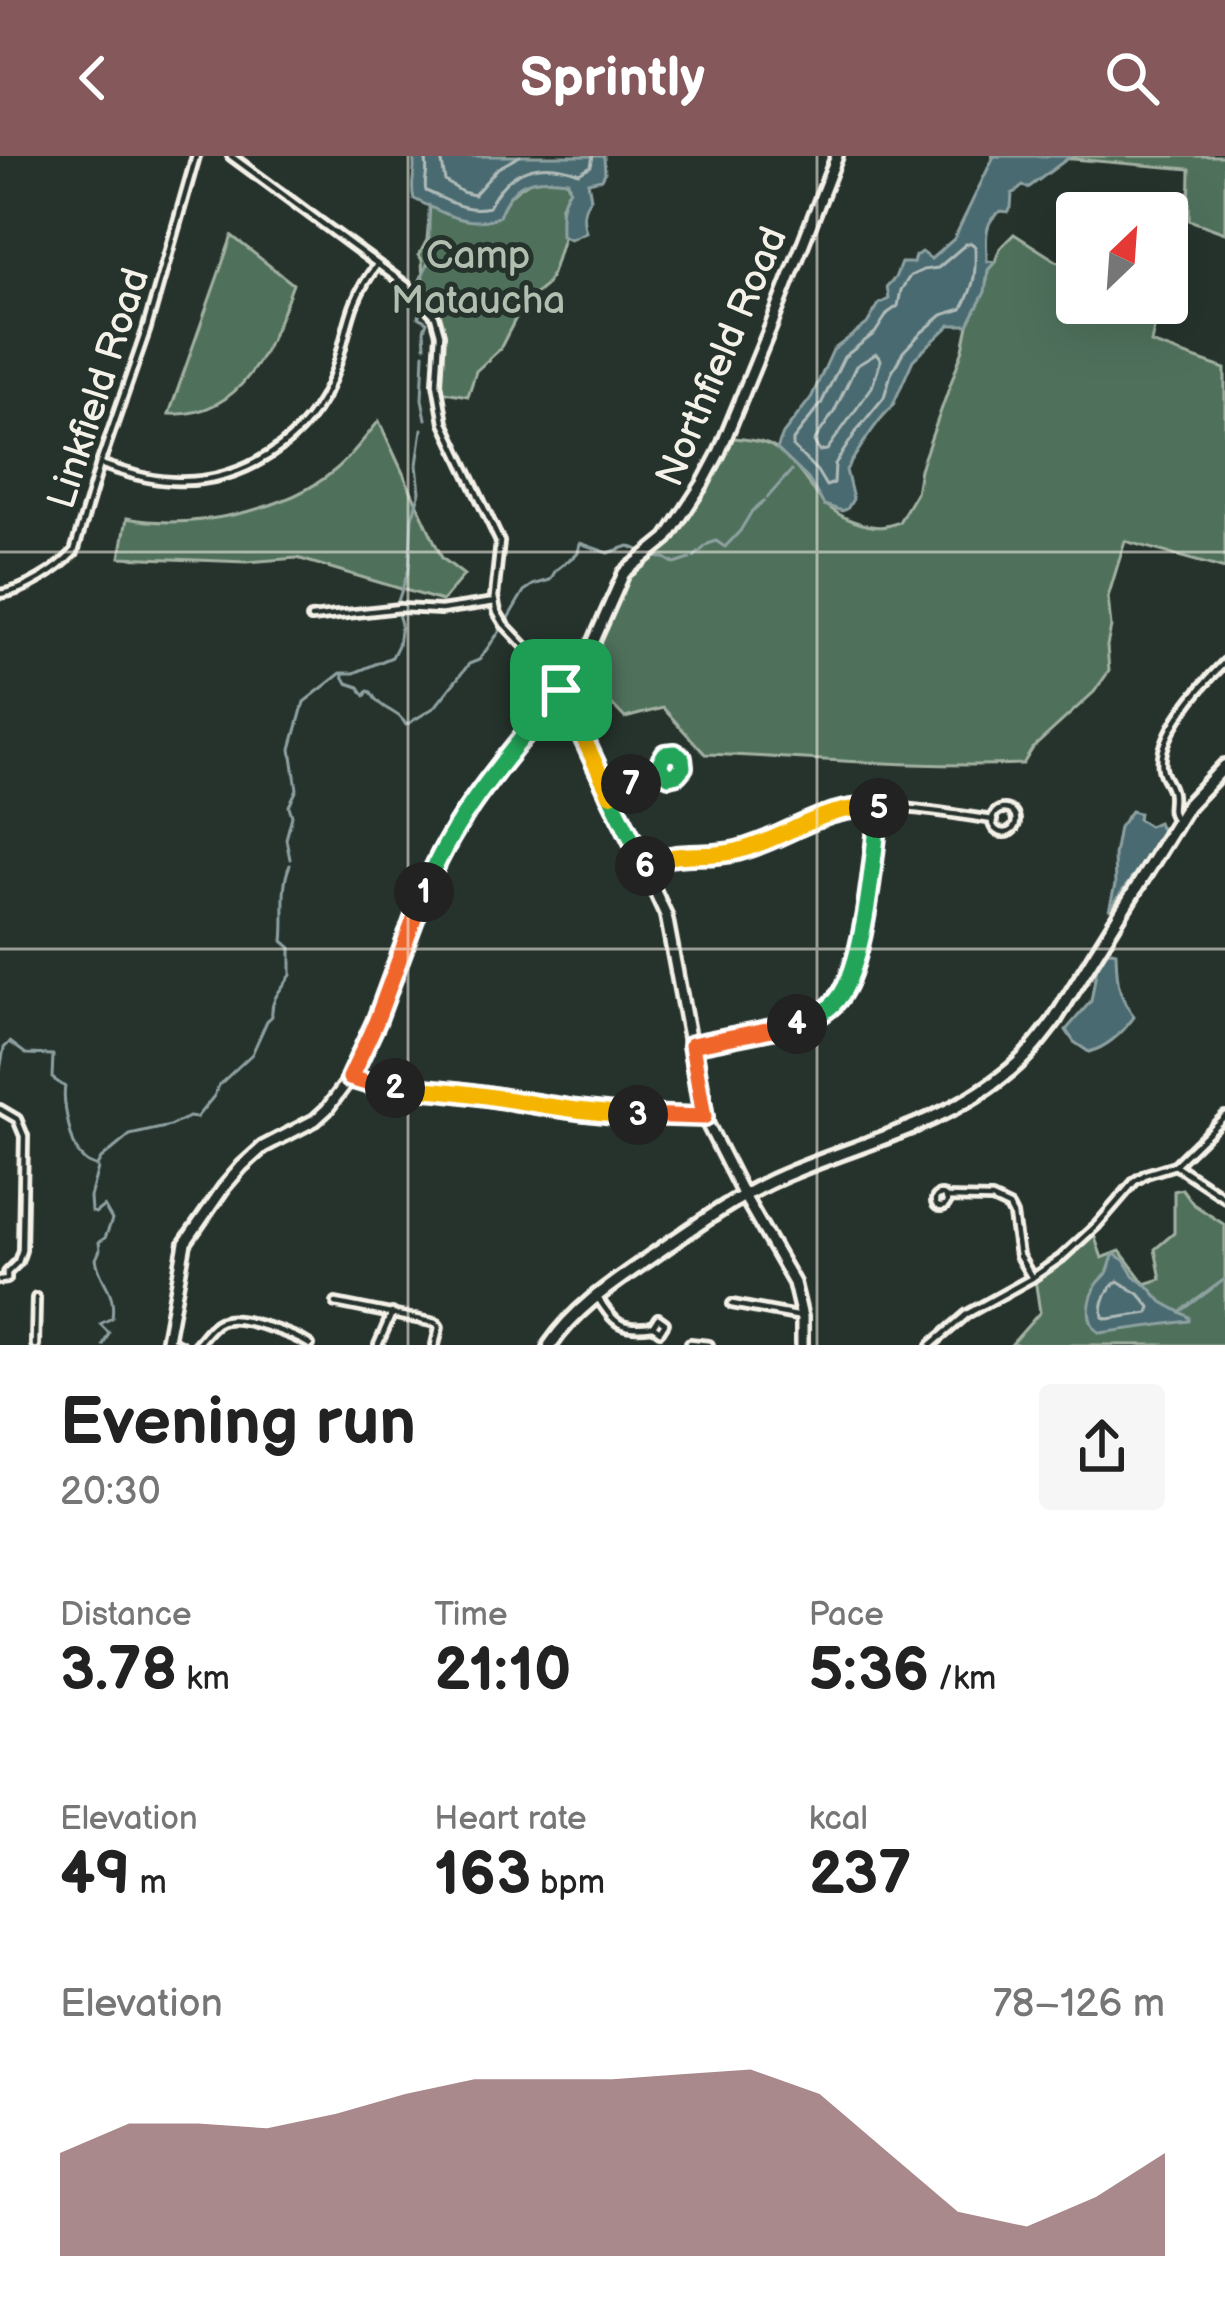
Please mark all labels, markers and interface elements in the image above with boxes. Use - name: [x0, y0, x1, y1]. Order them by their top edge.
- icon: back: [60, 45, 126, 111]
- icon: search: [1099, 45, 1165, 111]
- text: Sprintly: [520, 46, 705, 111]
- north arrow: [1056, 192, 1188, 324]
- map controls: [1056, 192, 1188, 324]
- street label: Northfield Road: [647, 220, 798, 494]
- park label: Camp Mataucha: [391, 233, 565, 325]
- street label: Linkfield Road: [38, 262, 160, 515]
- pin: [510, 639, 612, 741]
- icon: arrive: [528, 657, 594, 723]
- pin: 7: [601, 754, 661, 814]
- text: 7: [622, 764, 640, 804]
- pin: 5: [849, 778, 909, 838]
- text: 5: [869, 788, 889, 828]
- pin: 6: [615, 836, 675, 896]
- text: 6: [635, 846, 655, 886]
- pin: 1: [394, 862, 454, 922]
- text: 1: [417, 872, 431, 912]
- pin: 4: [767, 994, 827, 1054]
- text: 4: [787, 1004, 807, 1044]
- pin: 2: [365, 1058, 425, 1118]
- text: 2: [385, 1068, 405, 1108]
- pin: 3: [608, 1085, 668, 1145]
- text: 3: [628, 1095, 648, 1135]
- text: Evening run: [60, 1384, 416, 1463]
- button: share: [1039, 1384, 1165, 1510]
- text: 20:30: [60, 1469, 161, 1516]
- text: Distance: [60, 1595, 192, 1635]
- text: Time: [434, 1595, 507, 1635]
- text: Pace: [809, 1595, 884, 1635]
- text: 3.78: [60, 1635, 177, 1707]
- text: 21:10: [434, 1635, 571, 1707]
- text: 5:36: [809, 1635, 929, 1707]
- text: km: [177, 1659, 230, 1699]
- text: /km: [929, 1659, 996, 1699]
- text: Elevation: [60, 1799, 198, 1839]
- text: Heart rate: [434, 1799, 587, 1839]
- text: kcal: [809, 1799, 868, 1839]
- text: 49: [60, 1839, 131, 1911]
- text: 163: [434, 1839, 531, 1911]
- text: 237: [809, 1839, 911, 1911]
- text: m: [131, 1863, 167, 1903]
- text: bpm: [531, 1863, 605, 1903]
- text: Elevation: [60, 1981, 223, 2028]
- text: 78–126 m: [993, 1981, 1165, 2028]

